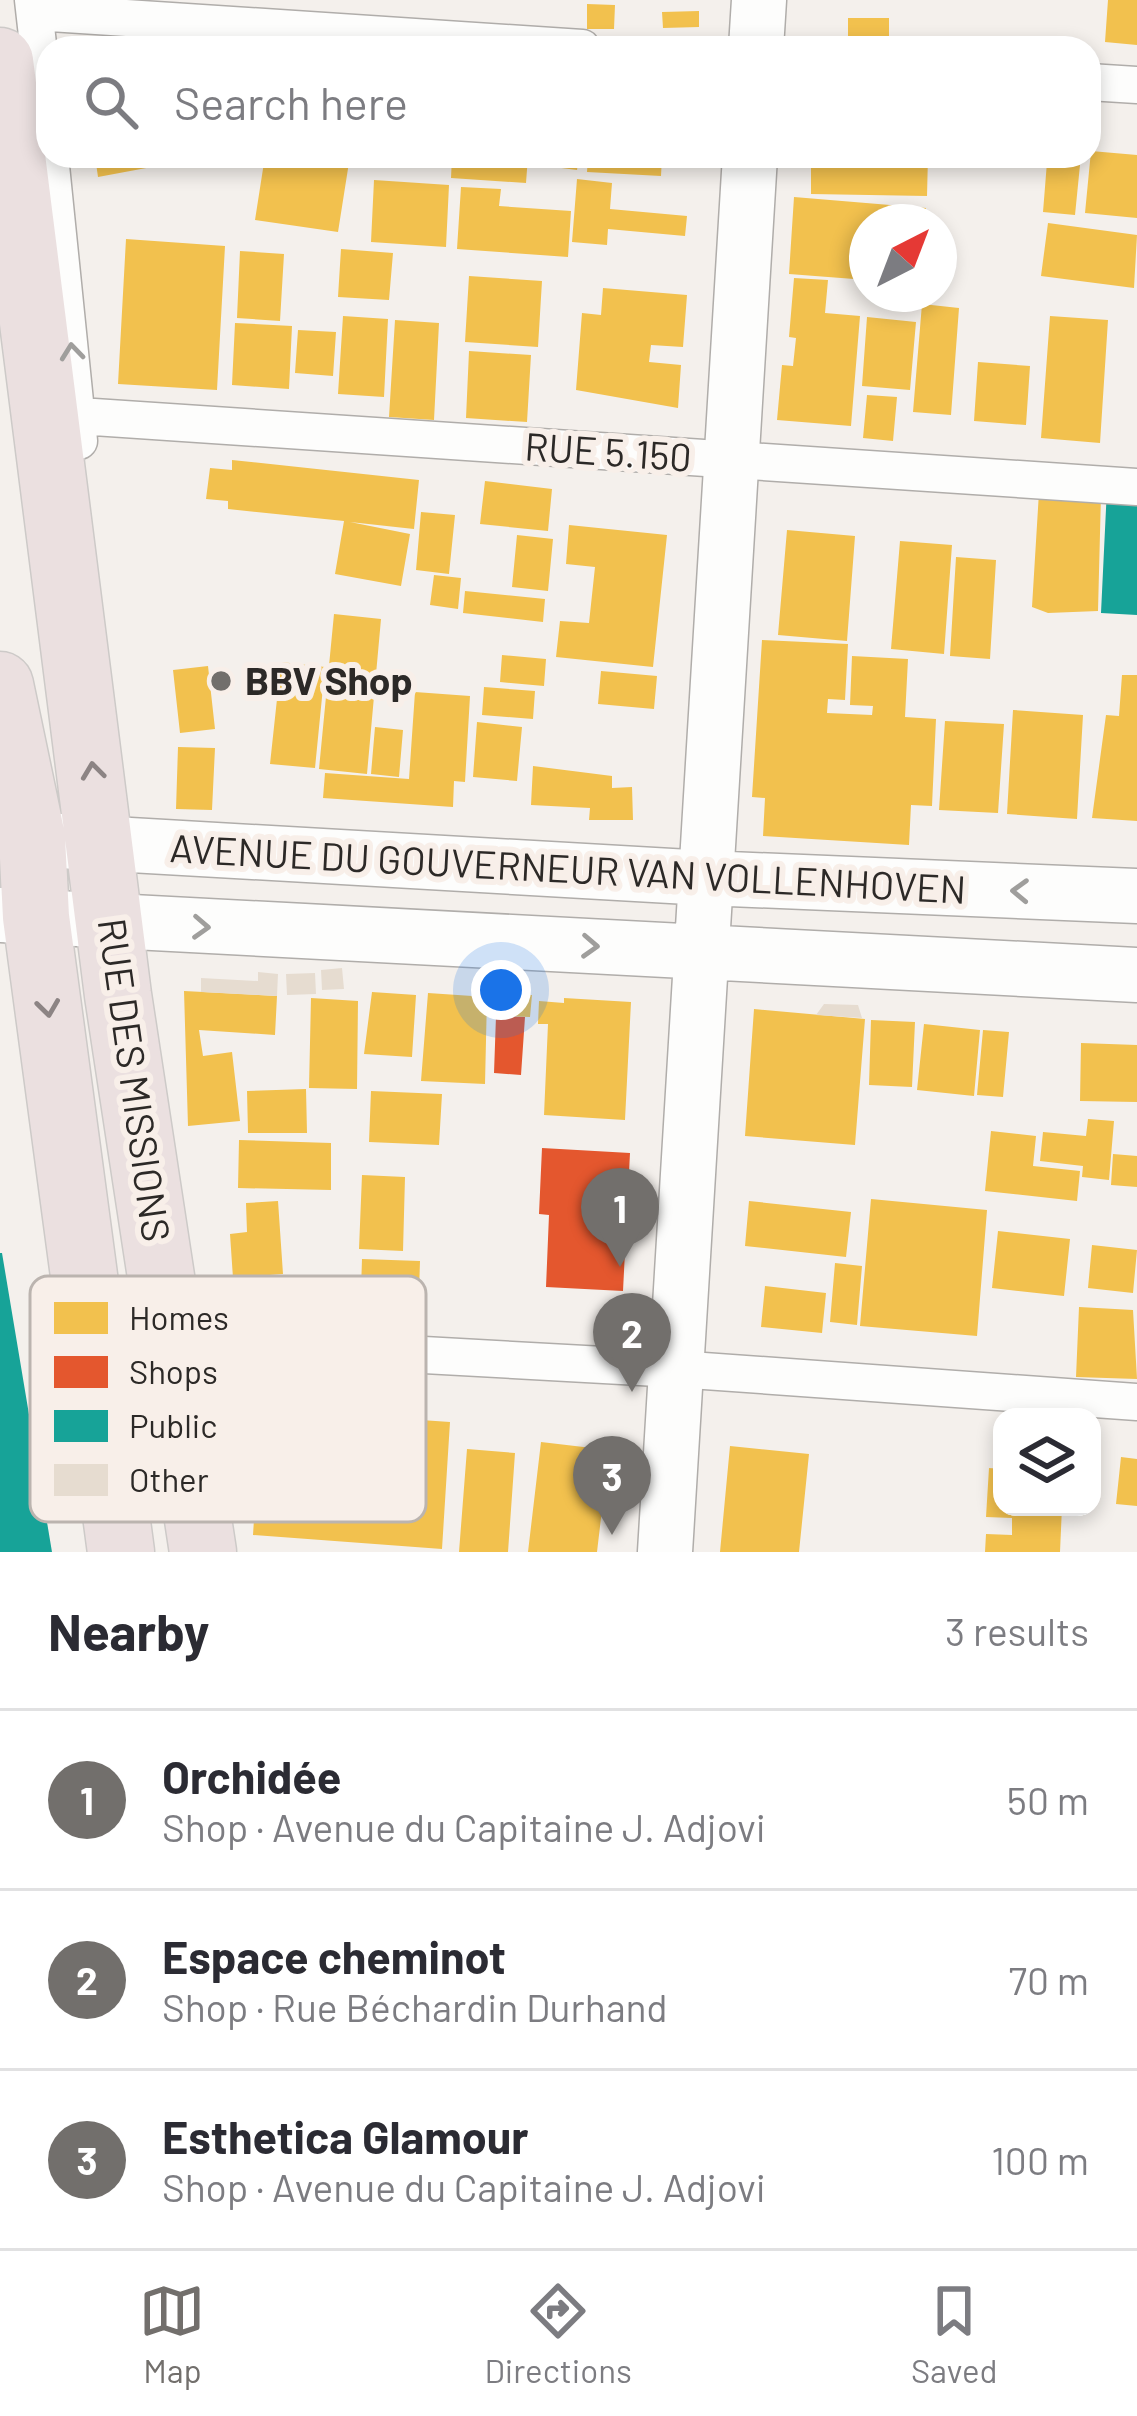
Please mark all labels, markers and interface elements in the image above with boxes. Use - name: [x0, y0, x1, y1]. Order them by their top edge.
- search box: [36, 36, 1101, 168]
- icon: search: [78, 69, 144, 135]
- text: Search here: [174, 75, 408, 129]
- north arrow: [849, 204, 957, 312]
- one-way arrow: [60, 342, 85, 361]
- street label: RUE 5.150: [523, 421, 693, 480]
- place label: BBV Shop: [245, 656, 413, 703]
- marker: BBV Shop: [208, 668, 234, 694]
- one-way arrow: [80, 761, 106, 781]
- street label: AVENUE DU GOUVERNEUR VAN VOLLENHOVEN: [169, 823, 967, 912]
- one-way arrow: [1010, 878, 1029, 904]
- one-way arrow: [192, 914, 211, 940]
- street label: RUE DES MISSIONS: [90, 915, 181, 1244]
- one-way arrow: [581, 933, 600, 959]
- your location: [471, 960, 531, 1020]
- one-way arrow: [35, 998, 61, 1017]
- pin: 1: [581, 1168, 659, 1267]
- legend: [30, 1276, 426, 1522]
- pin: 2: [593, 1293, 671, 1392]
- text: Homes: [129, 1297, 229, 1337]
- text: Shops: [129, 1351, 218, 1391]
- text: Public: [129, 1405, 217, 1445]
- map controls: [993, 1408, 1101, 1516]
- button: layers: [993, 1408, 1101, 1516]
- pin: 3: [573, 1436, 651, 1535]
- text: Other: [129, 1459, 209, 1499]
- text: Nearby: [48, 1600, 209, 1661]
- text: 3 results: [945, 1607, 1089, 1654]
- text: Orchidée: [162, 1749, 341, 1803]
- text: 1: [80, 1776, 94, 1823]
- text: 50 m: [1007, 1776, 1089, 1823]
- text: Shop · Avenue du Capitaine J. Adjovi: [162, 1803, 766, 1850]
- text: Espace cheminot: [162, 1929, 506, 1983]
- text: 2: [76, 1956, 98, 2003]
- text: 70 m: [1008, 1956, 1089, 2003]
- text: Shop · Rue Béchardin Durhand: [162, 1983, 668, 2030]
- text: Esthetica Glamour: [162, 2109, 528, 2163]
- text: 3: [76, 2136, 98, 2183]
- text: 100 m: [991, 2136, 1089, 2183]
- text: Shop · Avenue du Capitaine J. Adjovi: [162, 2163, 766, 2210]
- tab: Map: [139, 2278, 205, 2390]
- tab: Directions: [484, 2278, 632, 2390]
- tab: Saved: [911, 2278, 998, 2390]

